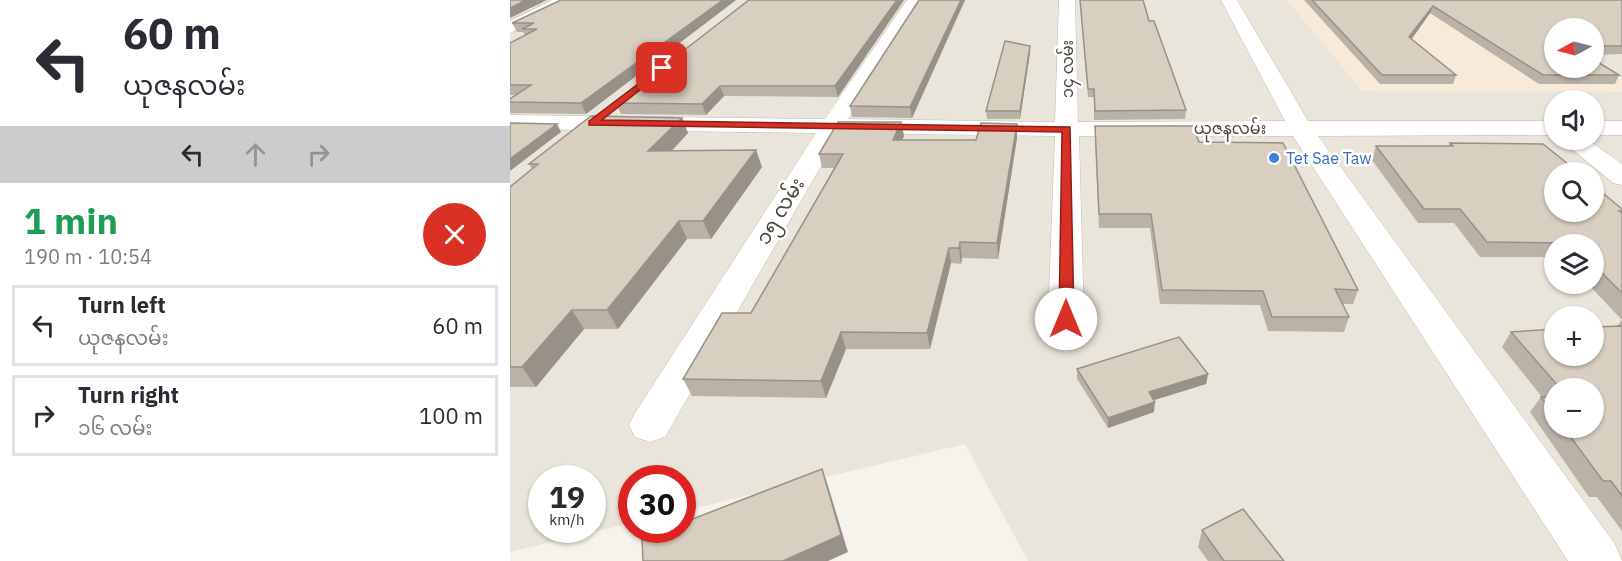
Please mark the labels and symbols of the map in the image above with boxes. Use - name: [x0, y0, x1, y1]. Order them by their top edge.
- north arrow: [1544, 18, 1604, 78]
- street label: ၁၄ လမ်း: [1056, 40, 1081, 98]
- pin: [636, 42, 687, 93]
- street label: ယုဇနလမ်း: [1194, 117, 1266, 143]
- place label: Tet Sae Taw: [1286, 148, 1372, 168]
- marker: Tet Sae Taw: [1267, 151, 1281, 165]
- street label: ၁၅ လမ်း: [749, 172, 813, 251]
- position arrow: [1034, 287, 1098, 351]
- speed limit sign: 30: [618, 465, 696, 543]

